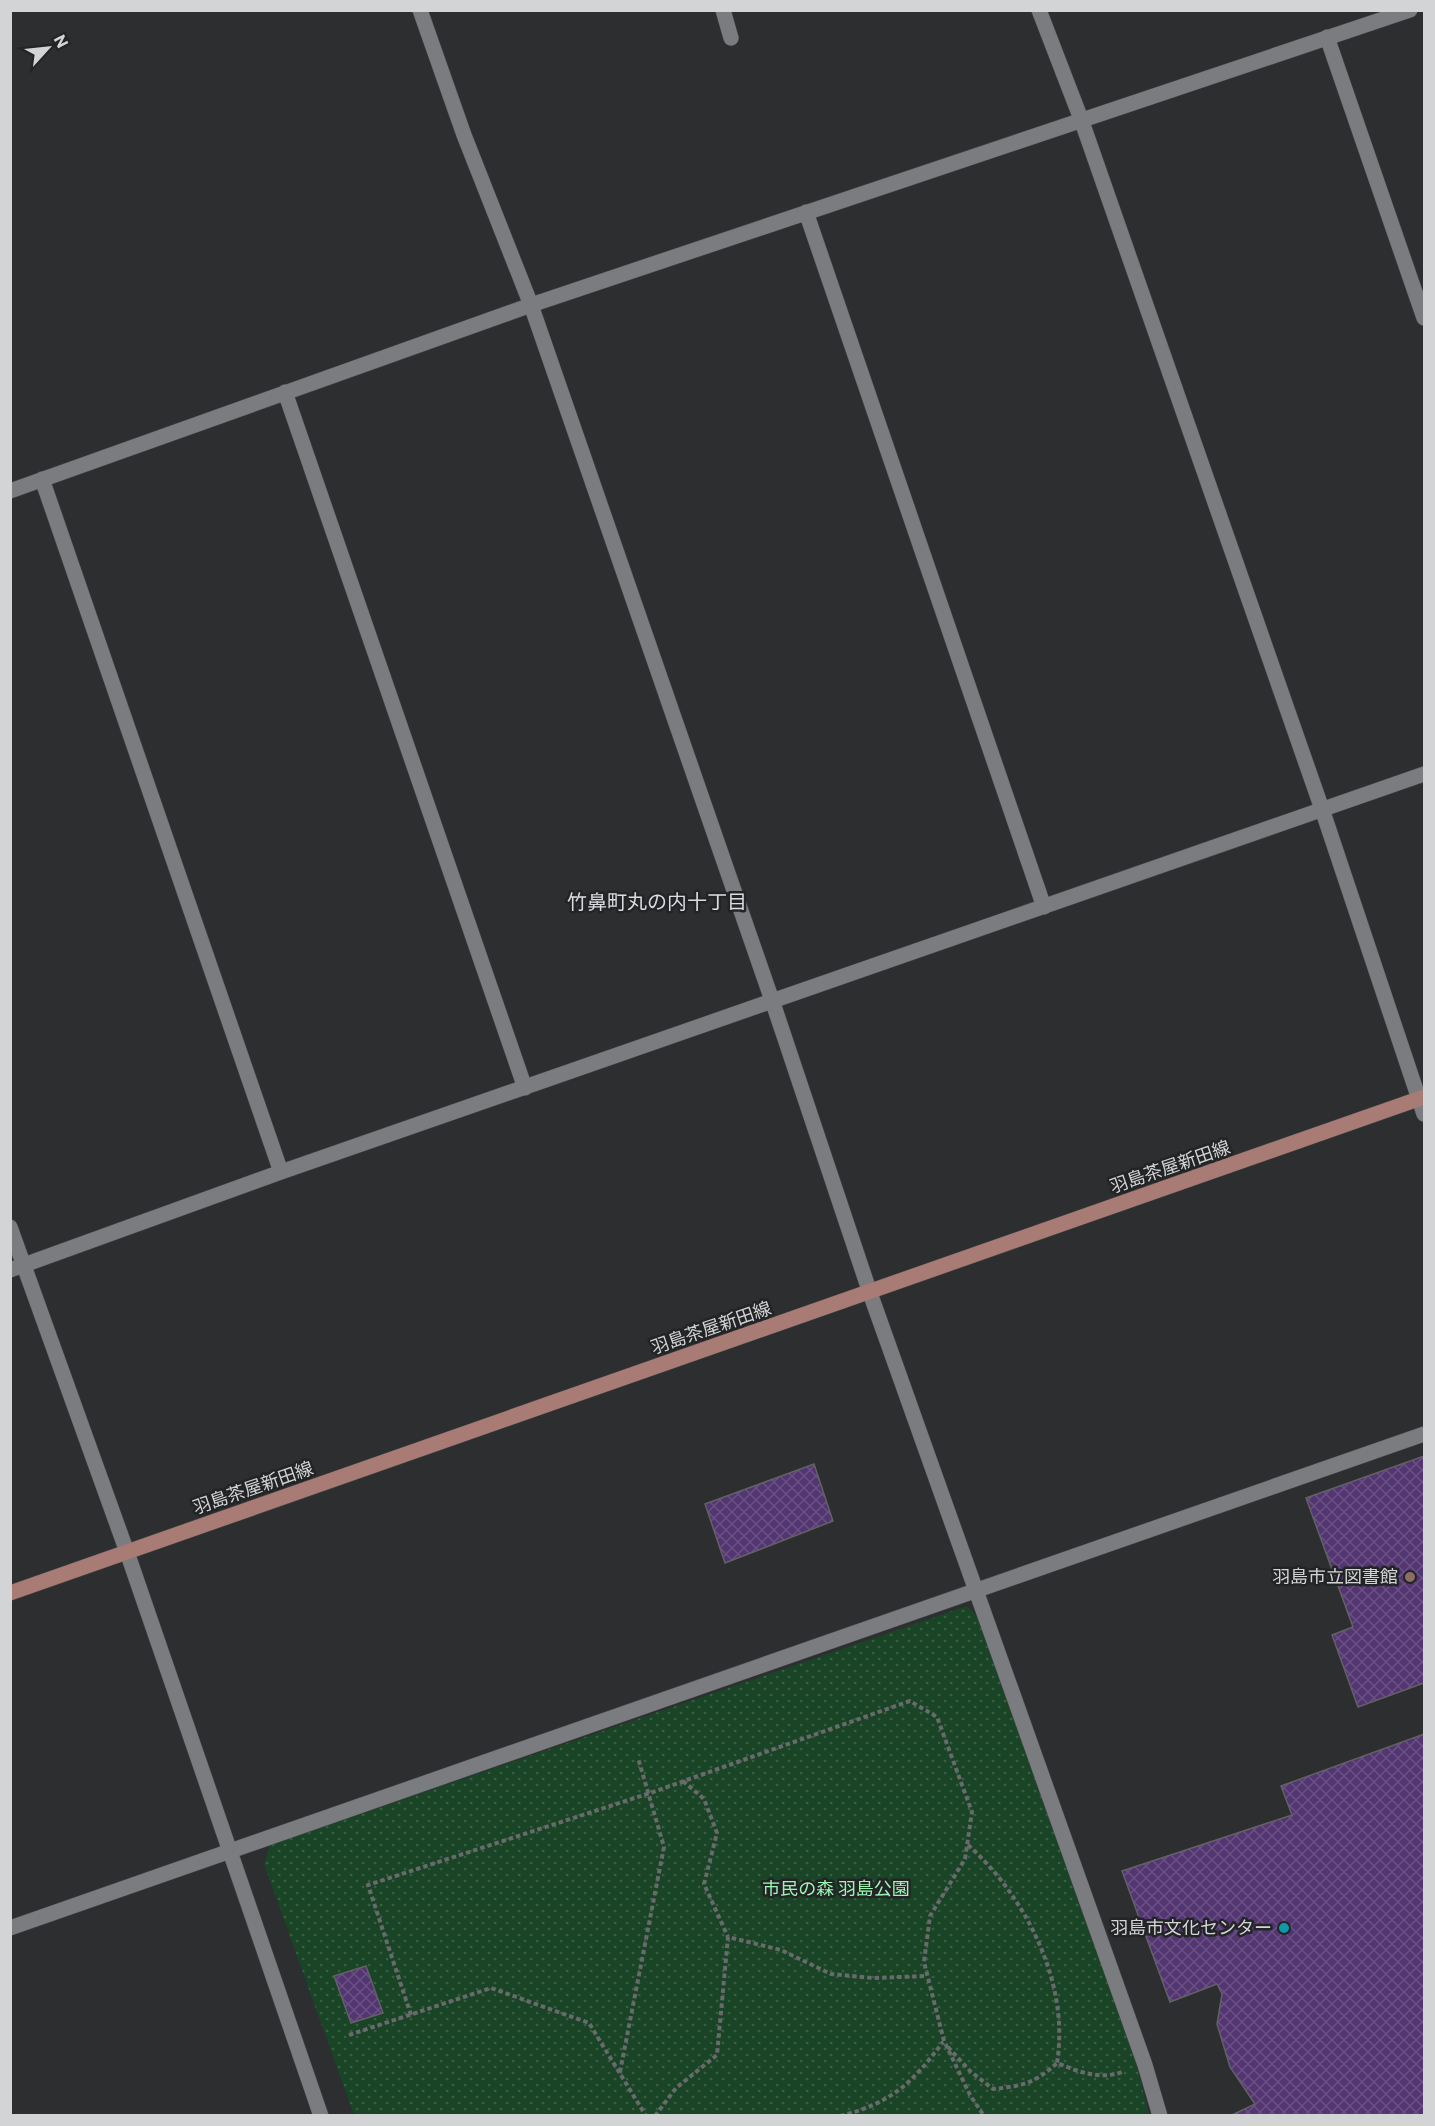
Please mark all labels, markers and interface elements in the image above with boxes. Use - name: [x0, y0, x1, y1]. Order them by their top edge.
- north arrow: [18, 18, 78, 78]
- text: N: [51, 31, 73, 51]
- district label: 竹鼻町丸の内十丁目: [567, 889, 747, 913]
- street label: 羽島茶屋新田線: [1107, 1135, 1233, 1197]
- street label: 羽島茶屋新田線: [648, 1296, 774, 1358]
- street label: 羽島茶屋新田線: [190, 1456, 316, 1518]
- place label: 羽島市立図書館: [1272, 1565, 1398, 1587]
- marker: 羽島市立図書館: [1403, 1570, 1417, 1584]
- park label: 市民の森 羽島公園: [762, 1877, 910, 1899]
- place label: 羽島市文化センター: [1110, 1916, 1272, 1938]
- marker: 羽島市文化センター: [1277, 1921, 1291, 1935]

